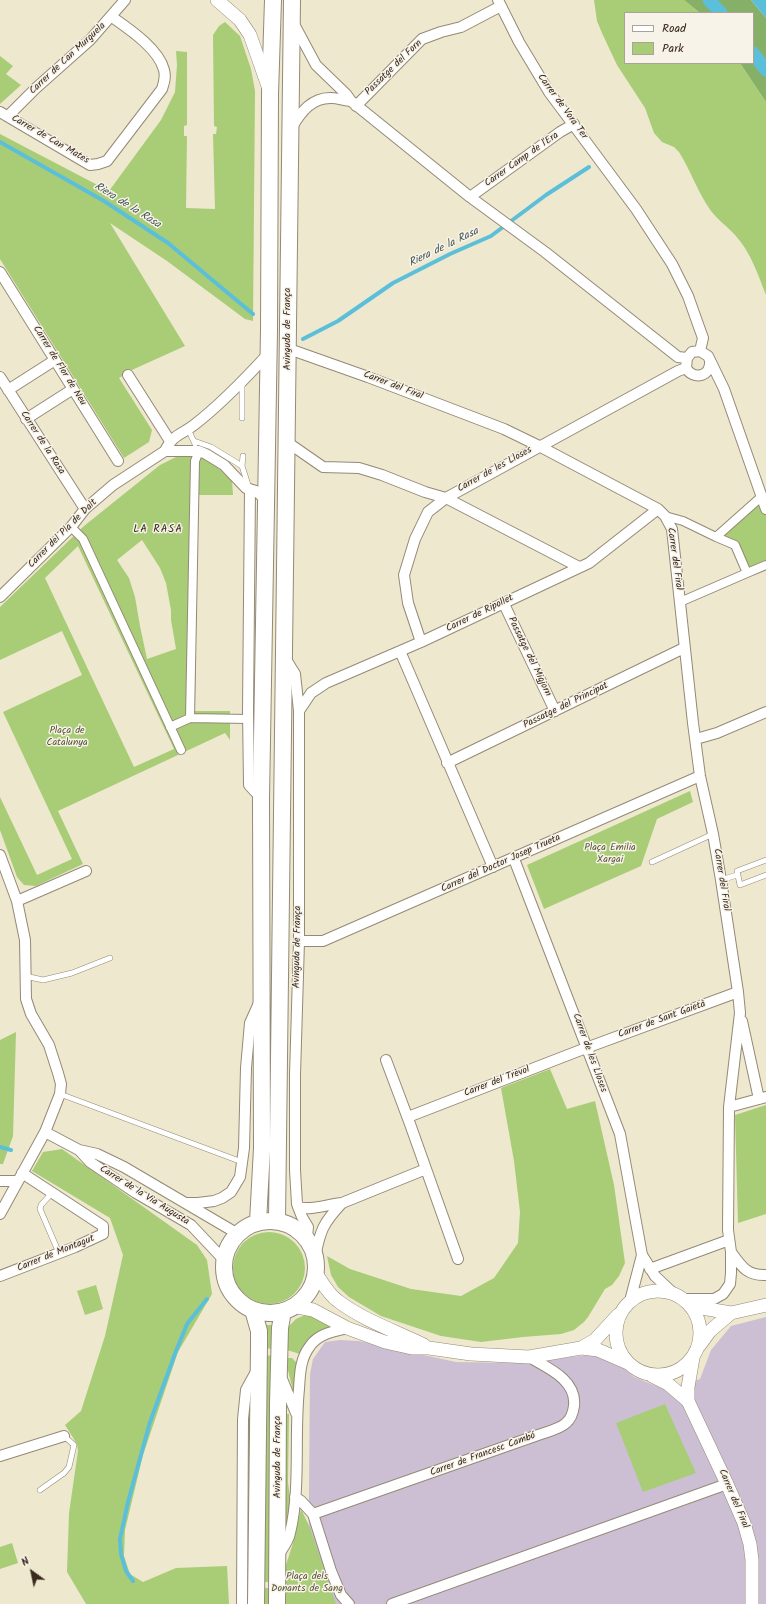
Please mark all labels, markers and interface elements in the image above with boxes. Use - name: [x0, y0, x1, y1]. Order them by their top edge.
- legend: [624, 12, 754, 64]
- text: Road: [662, 19, 686, 38]
- street label: Carrer de Can Murguela: [27, 21, 109, 97]
- street label: Passatge del Forn: [363, 38, 425, 98]
- text: Park: [662, 39, 684, 58]
- street label: Carrer de Vora Ter: [534, 72, 590, 142]
- street label: Carrer de Can Mates: [9, 113, 91, 167]
- street label: Carrer Camp de l'Era: [483, 130, 561, 190]
- water label: Riera de la Rasa: [91, 180, 163, 232]
- water label: Riera de la Rasa: [407, 225, 481, 271]
- street label: Avinguda de França: [282, 288, 294, 370]
- street label: Carrer de Flor de Neu: [30, 324, 88, 408]
- street label: Carrer del Firal: [361, 369, 425, 403]
- street label: Carrer de la Rasa: [17, 409, 67, 477]
- street label: Carrer de les Lloses: [456, 445, 534, 495]
- street label: Carrer del Pla de Dalt: [26, 497, 100, 571]
- district label: LA RASA: [133, 523, 183, 537]
- street label: Carrer del Firal: [664, 527, 684, 591]
- street label: Carrer de Ripollet: [444, 593, 516, 635]
- street label: Passatge del Migjorn: [505, 615, 553, 699]
- street label: Passatge del Principat: [522, 680, 610, 732]
- park label: Plaça de Catalunya: [46, 725, 88, 748]
- street label: Carrer del Doctor Josep Trueta: [439, 832, 563, 896]
- park label: Plaça Emilia Xargai: [584, 842, 636, 866]
- street label: Carrer del Firal: [710, 848, 732, 912]
- street label: Avinguda de França: [291, 906, 305, 988]
- street label: Carrer de Sant Gaietà: [617, 999, 707, 1041]
- street label: Carrer de les Lloses: [569, 1012, 609, 1094]
- street label: Carrer del Trèvol: [462, 1064, 532, 1100]
- street label: Carrer de la Via Augusta: [97, 1164, 191, 1228]
- street label: Carrer de Montagut: [16, 1233, 96, 1275]
- street label: Avinguda de França: [272, 1416, 284, 1498]
- street label: Carrer de Francesc Cambó: [429, 1430, 537, 1480]
- street label: Carrer del Firal: [715, 1468, 751, 1530]
- north arrow: [12, 1552, 52, 1592]
- text: N: [18, 1552, 33, 1571]
- park label: Plaça dels Donants de Sang: [271, 1571, 343, 1594]

